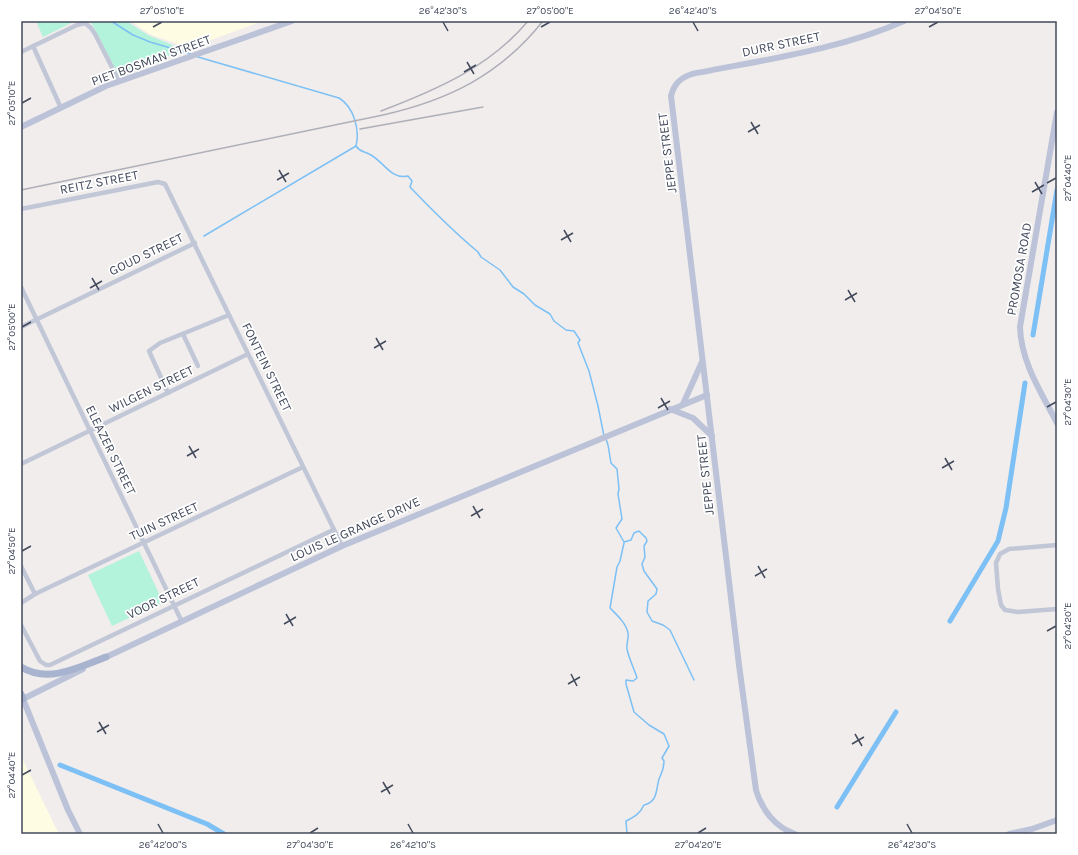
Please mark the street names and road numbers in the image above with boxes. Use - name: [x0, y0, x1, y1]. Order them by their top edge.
- street label: DURR STREET: [741, 28, 822, 60]
- street label: PIET BOSMAN STREET: [89, 31, 213, 89]
- street label: JEPPE STREET: [655, 112, 679, 194]
- street label: REITZ STREET: [58, 167, 140, 197]
- street label: PROMOSA ROAD: [1003, 222, 1035, 316]
- street label: GOUD STREET: [107, 229, 186, 278]
- street label: FONTEIN STREET: [239, 320, 295, 414]
- street label: WILGEN STREET: [106, 362, 196, 416]
- street label: ELEAZER STREET: [83, 403, 139, 498]
- street label: JEPPE STREET: [693, 434, 717, 516]
- street label: LOUIS LE GRANGE DRIVE: [288, 494, 422, 564]
- street label: TUIN STREET: [127, 498, 201, 543]
- street label: VOOR STREET: [124, 574, 202, 622]

